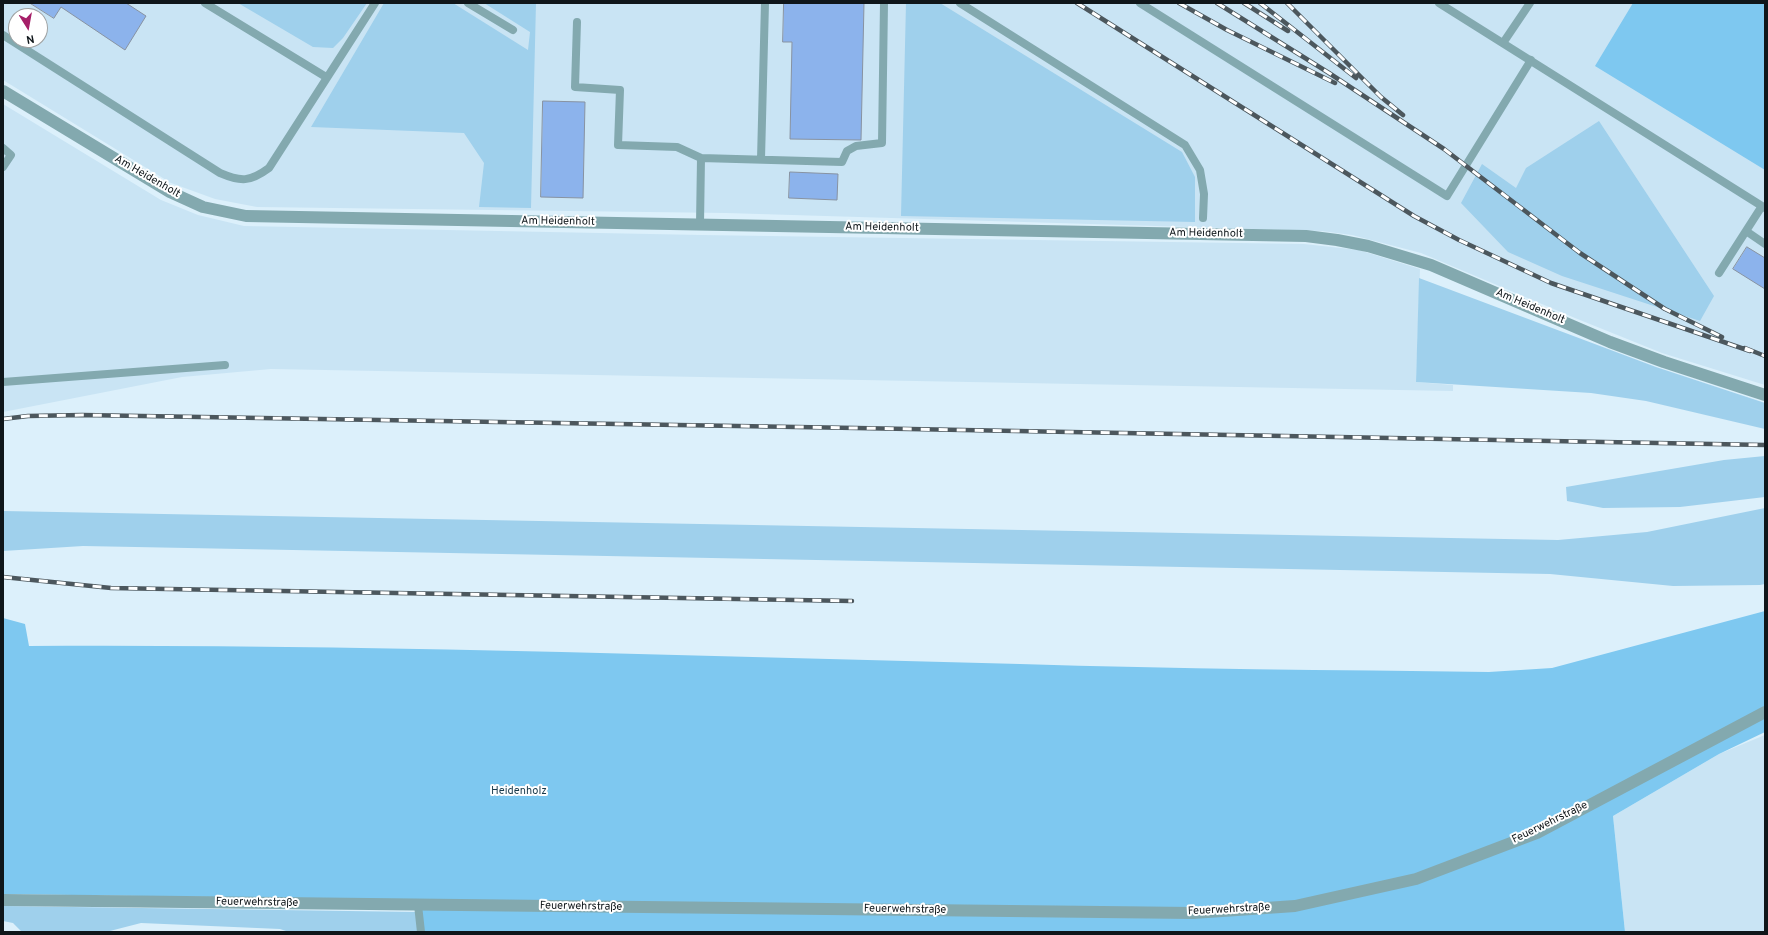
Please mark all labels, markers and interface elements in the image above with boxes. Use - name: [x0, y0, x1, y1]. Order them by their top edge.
- north arrow: [8, 8, 48, 48]
- text: N: [25, 31, 35, 46]
- street label: Am Heidenholt: [112, 153, 182, 201]
- street label: Am Heidenholt: [521, 215, 595, 229]
- street label: Am Heidenholt: [845, 221, 919, 235]
- street label: Am Heidenholt: [1169, 227, 1243, 241]
- street label: Am Heidenholt: [1493, 287, 1567, 327]
- park label: Heidenholz: [491, 785, 547, 799]
- street label: Feuerwehrstraße: [1510, 799, 1590, 847]
- street label: Feuerwehrstraße: [216, 896, 298, 910]
- street label: Feuerwehrstraße: [540, 900, 622, 914]
- street label: Feuerwehrstraße: [1187, 901, 1271, 919]
- street label: Feuerwehrstraße: [864, 903, 946, 917]

